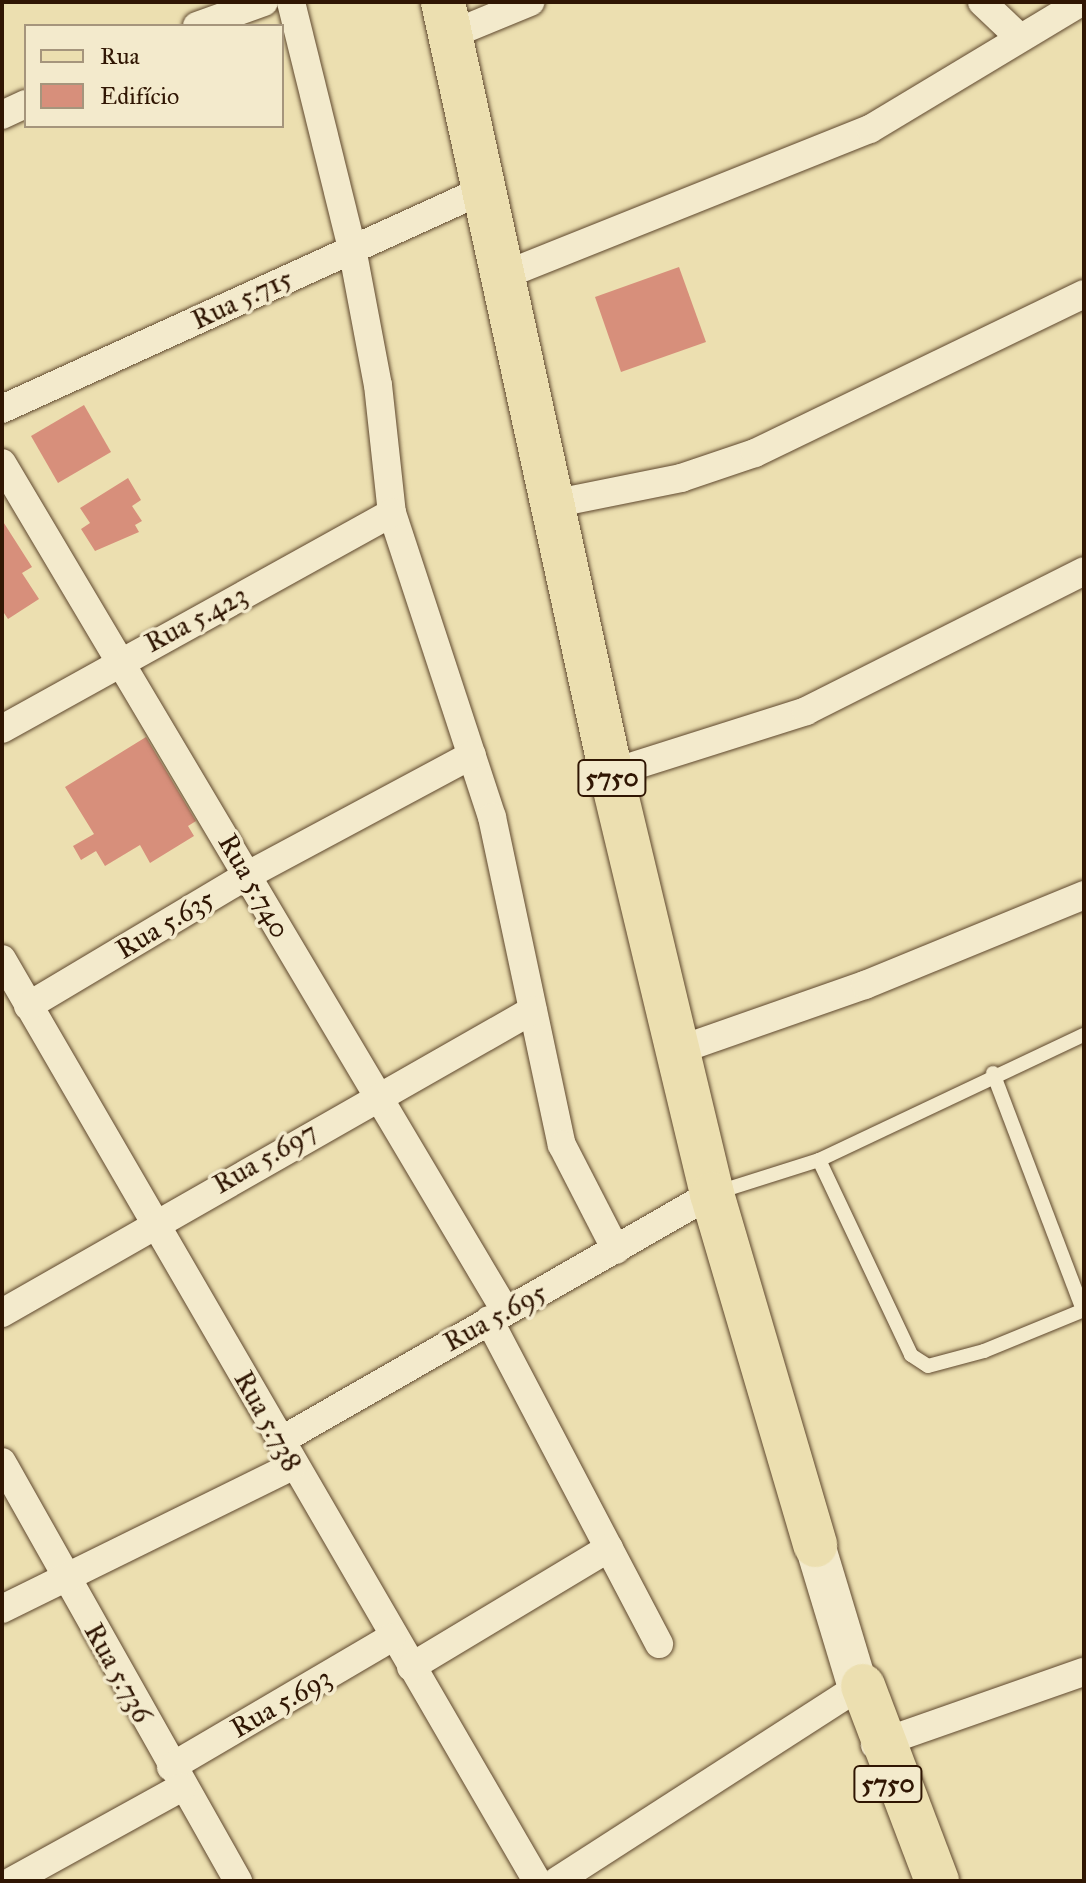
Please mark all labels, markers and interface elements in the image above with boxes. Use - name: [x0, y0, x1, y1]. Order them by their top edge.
- legend: [24, 24, 284, 128]
- text: Rua: [100, 41, 140, 71]
- text: Edifício: [100, 81, 179, 111]
- street label: Rua 5.715: [186, 261, 298, 337]
- street label: Rua 5.423: [139, 578, 253, 660]
- road number: 5750: [576, 756, 648, 800]
- street label: Rua 5.740: [211, 828, 297, 944]
- street label: Rua 5.635: [110, 882, 220, 966]
- street label: Rua 5.697: [207, 1115, 323, 1201]
- street label: Rua 5.695: [438, 1275, 552, 1359]
- street label: Rua 5.738: [227, 1365, 309, 1477]
- street label: Rua 5.736: [77, 1617, 159, 1729]
- street label: Rua 5.693: [225, 1661, 337, 1745]
- road number: 5750: [852, 1762, 924, 1806]

